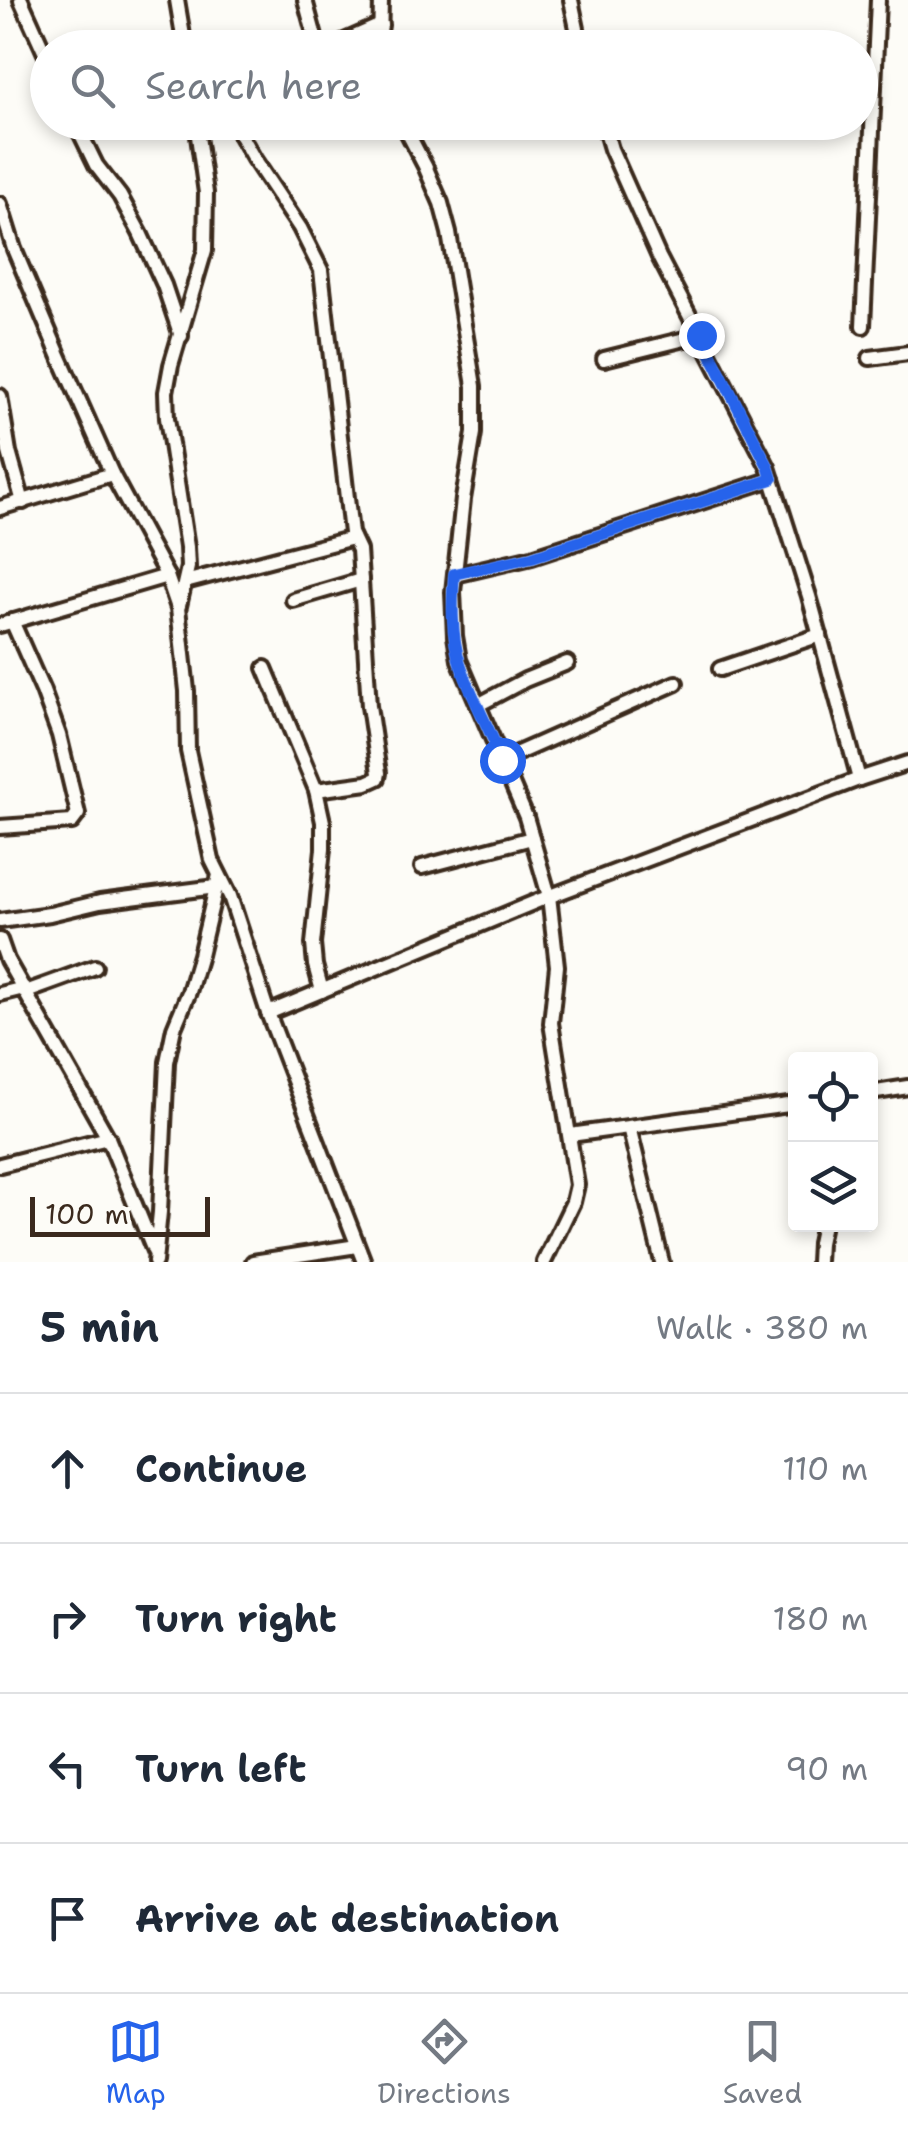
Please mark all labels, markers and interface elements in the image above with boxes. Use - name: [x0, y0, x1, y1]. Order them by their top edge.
- search box: [30, 30, 878, 140]
- icon: search: [65, 58, 120, 113]
- text: Search here: [145, 60, 362, 111]
- route end: [679, 313, 725, 359]
- route start: [480, 738, 526, 784]
- map controls: [788, 1052, 878, 1232]
- button: locate: [788, 1052, 878, 1142]
- button: layers: [788, 1142, 878, 1232]
- scale bar: [30, 1192, 210, 1236]
- text: 100 m: [45, 1195, 129, 1233]
- text: 5 min: [40, 1299, 159, 1355]
- text: Walk · 380 m: [656, 1306, 868, 1349]
- icon: ahead: [40, 1441, 95, 1496]
- text: Continue: [135, 1443, 307, 1494]
- text: 110 m: [782, 1447, 868, 1490]
- icon: right: [40, 1591, 95, 1646]
- text: Turn right: [135, 1593, 337, 1644]
- text: 180 m: [772, 1597, 868, 1640]
- icon: left: [40, 1741, 95, 1796]
- text: Turn left: [135, 1743, 307, 1794]
- text: 90 m: [785, 1747, 868, 1790]
- icon: arrive: [40, 1891, 95, 1946]
- text: Arrive at destination: [135, 1893, 559, 1944]
- tab: Map: [106, 2014, 166, 2112]
- tab: Directions: [377, 2014, 511, 2112]
- tab: Saved: [723, 2014, 802, 2112]

